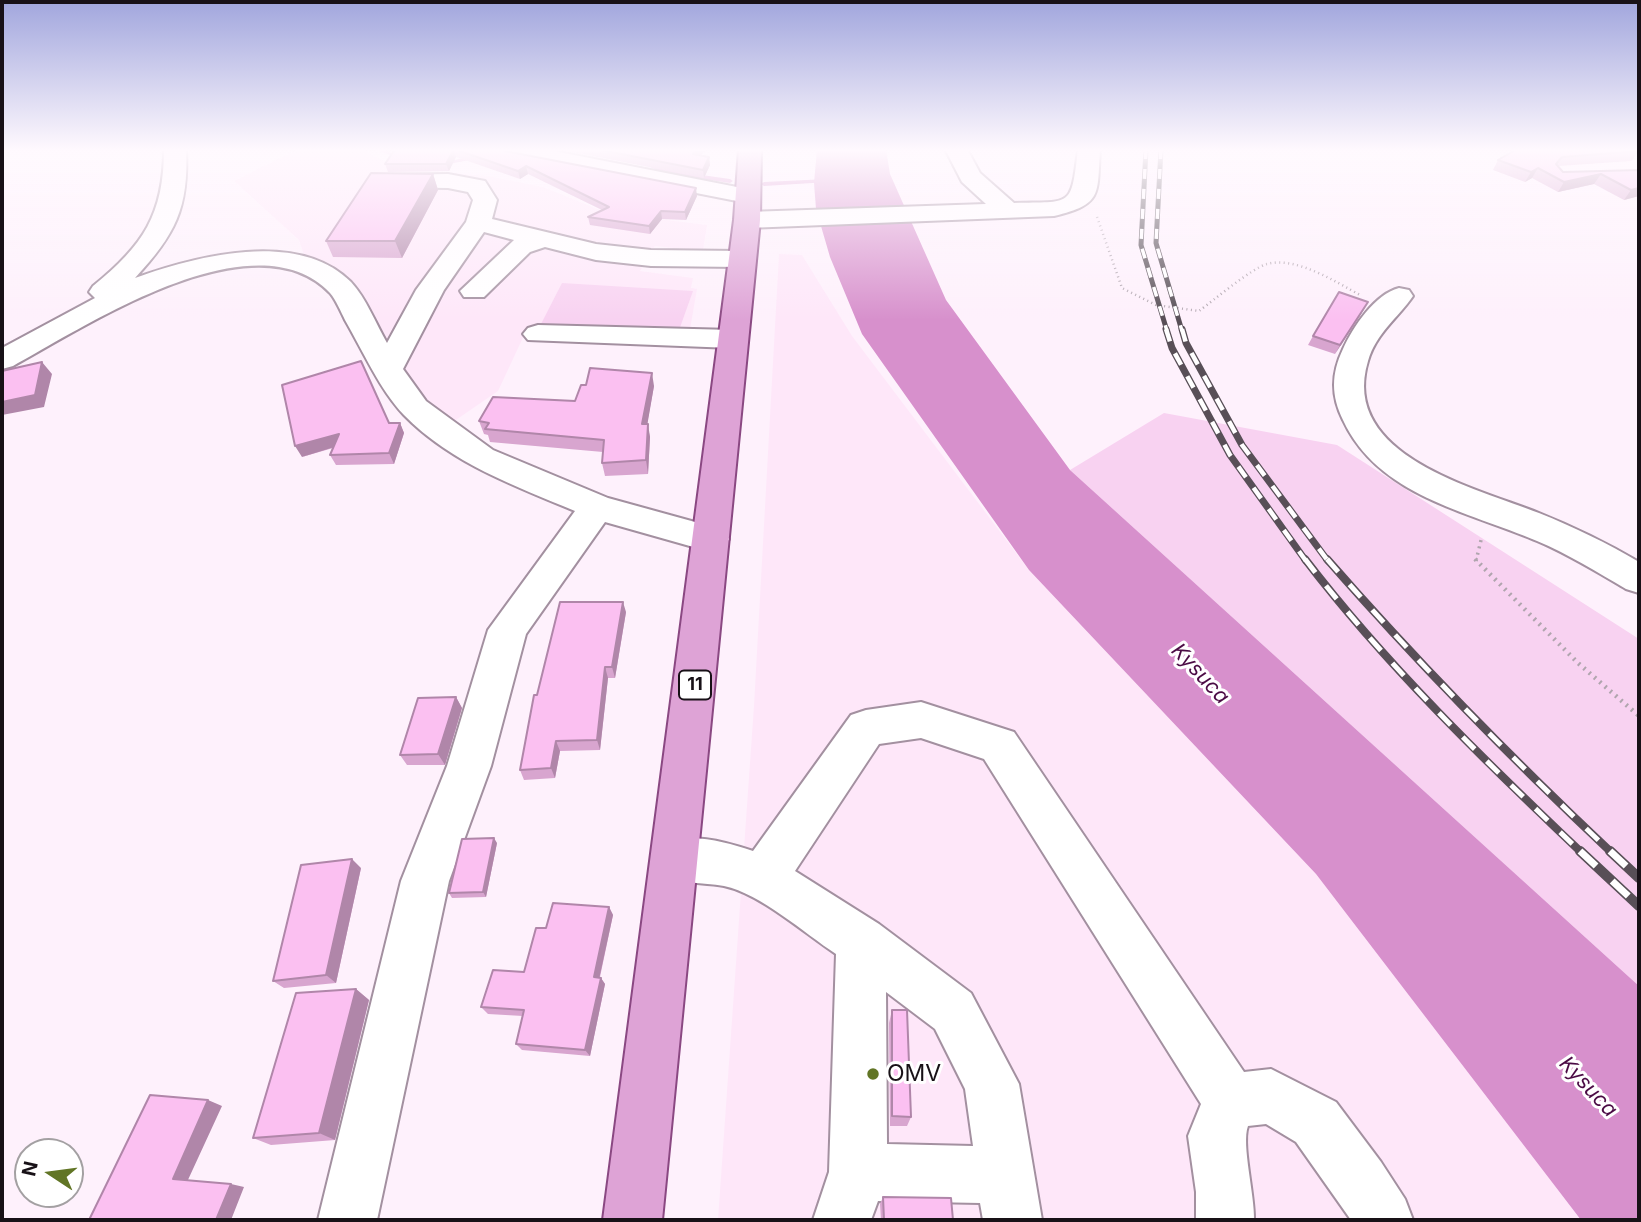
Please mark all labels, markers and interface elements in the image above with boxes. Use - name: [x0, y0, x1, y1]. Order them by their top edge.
- water label: Kysuca: [1166, 639, 1234, 709]
- road number: 11: [679, 670, 711, 700]
- water label: Kysuca: [1554, 1052, 1622, 1122]
- place label: OMV: [887, 1060, 941, 1088]
- marker: OMV: [865, 1066, 881, 1082]
- north arrow: [14, 1138, 84, 1208]
- text: N: [17, 1159, 43, 1178]

